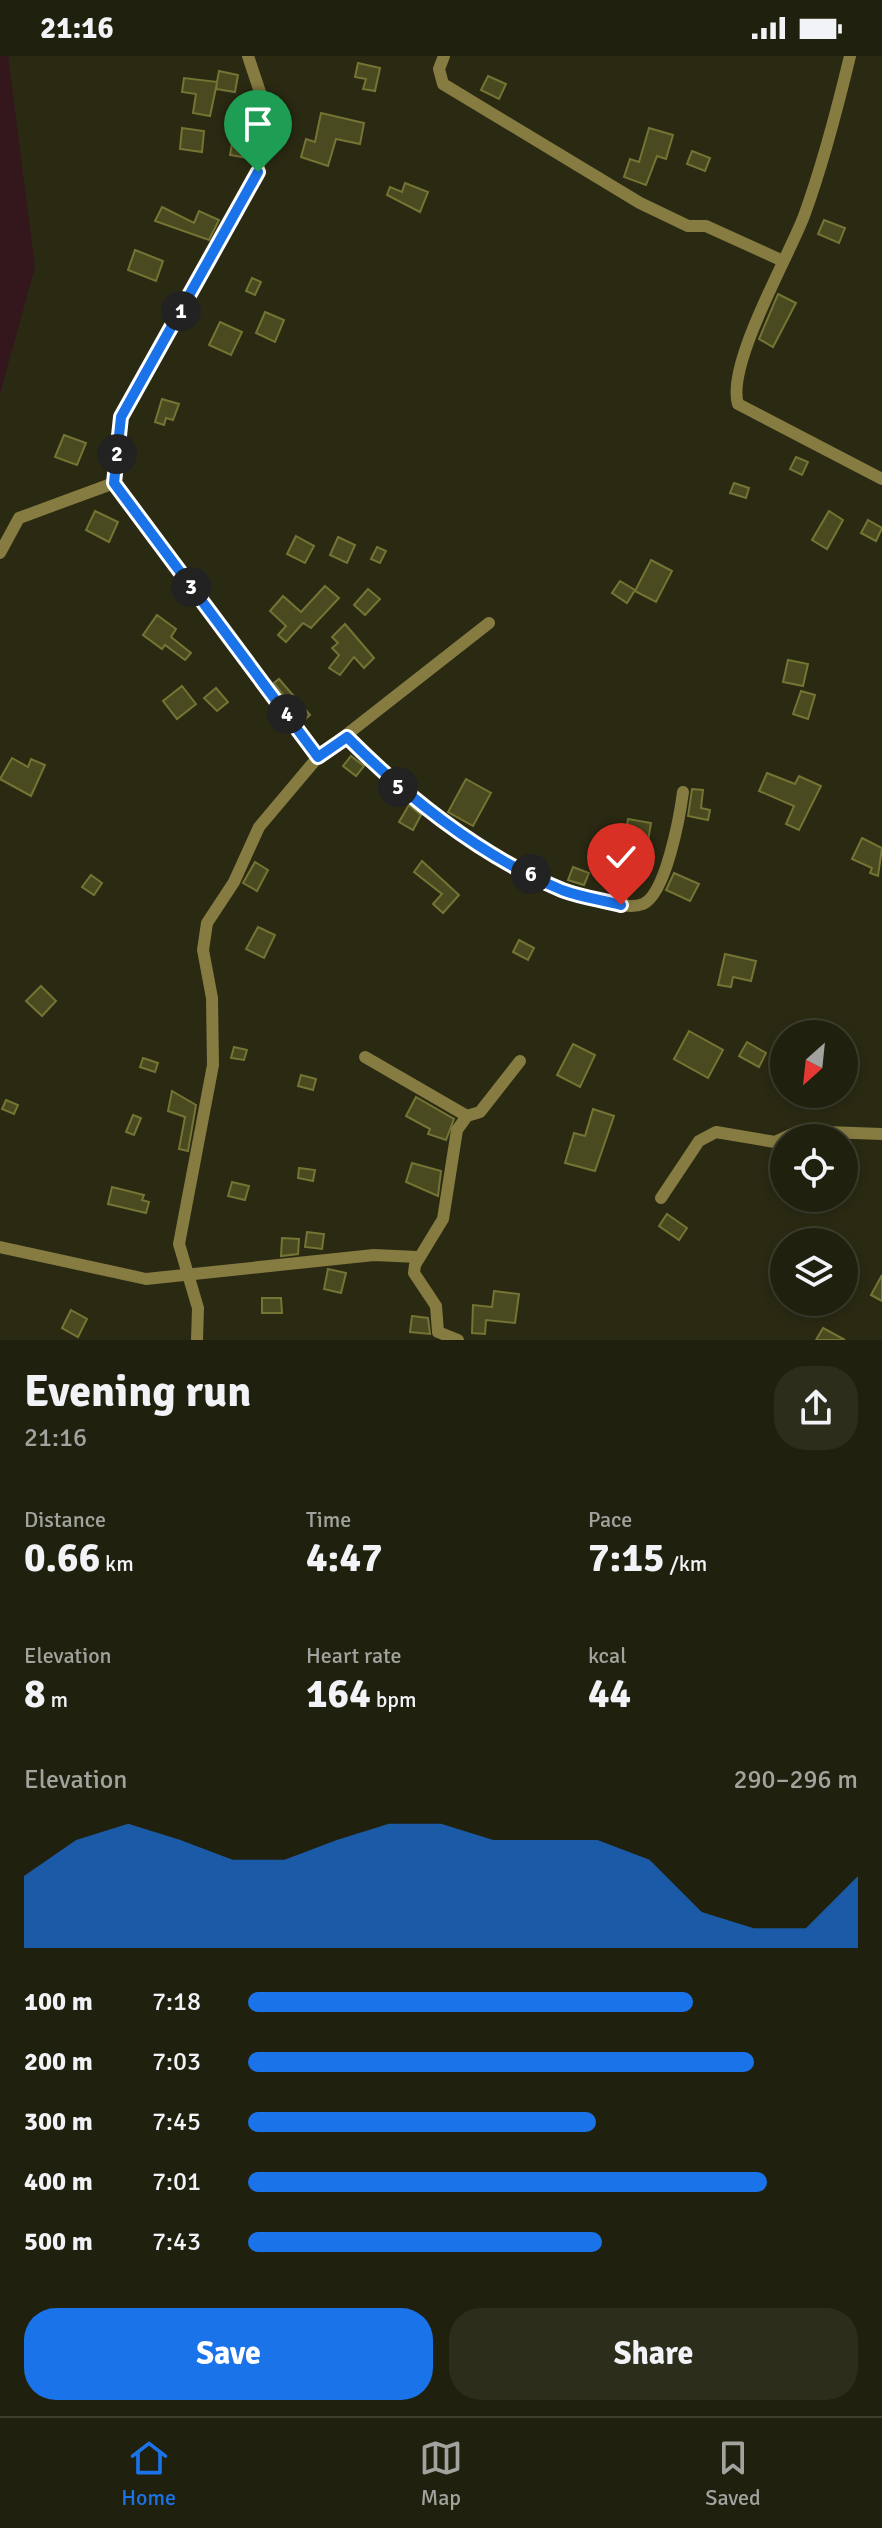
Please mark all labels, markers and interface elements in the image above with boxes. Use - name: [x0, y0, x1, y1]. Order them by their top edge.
- text: 21:16: [40, 10, 114, 47]
- pin: [224, 90, 292, 172]
- icon: arrive: [236, 102, 280, 146]
- pin: 1: [161, 291, 201, 331]
- text: 1: [175, 297, 187, 324]
- pin: 2: [97, 434, 137, 474]
- text: 2: [111, 440, 123, 467]
- pin: 3: [171, 567, 211, 607]
- text: 3: [185, 573, 197, 600]
- pin: 4: [267, 694, 307, 734]
- text: 4: [281, 700, 293, 727]
- pin: 5: [378, 767, 418, 807]
- text: 5: [392, 773, 404, 800]
- pin: [587, 823, 655, 905]
- icon: check: [599, 835, 643, 879]
- pin: 6: [511, 854, 551, 894]
- text: 6: [525, 860, 537, 887]
- north arrow: [770, 1020, 858, 1108]
- map controls: [770, 1020, 858, 1316]
- button: locate: [770, 1124, 858, 1212]
- button: layers: [770, 1228, 858, 1316]
- text: Evening run: [24, 1365, 251, 1419]
- button: share: [774, 1366, 858, 1450]
- text: 21:16: [24, 1422, 87, 1454]
- text: Distance: [24, 1506, 106, 1533]
- text: Time: [306, 1506, 351, 1533]
- text: Pace: [588, 1506, 632, 1533]
- text: 0.66: [24, 1533, 100, 1583]
- text: 4:47: [306, 1533, 383, 1583]
- text: 7:15: [588, 1533, 665, 1583]
- text: km: [100, 1550, 134, 1577]
- text: /km: [665, 1550, 707, 1577]
- text: Elevation: [24, 1642, 112, 1669]
- text: Heart rate: [306, 1642, 401, 1669]
- text: kcal: [588, 1642, 627, 1669]
- text: 8: [24, 1669, 46, 1719]
- text: 164: [306, 1669, 371, 1719]
- text: 44: [588, 1669, 631, 1719]
- text: m: [46, 1686, 68, 1713]
- text: bpm: [371, 1686, 416, 1713]
- text: Elevation: [24, 1764, 128, 1796]
- text: 290–296 m: [734, 1764, 858, 1796]
- text: 100 m: [24, 1986, 93, 2018]
- text: 7:18: [152, 1986, 201, 2018]
- text: 200 m: [24, 2046, 93, 2078]
- text: 7:03: [152, 2046, 201, 2078]
- text: 300 m: [24, 2106, 93, 2138]
- text: 7:45: [152, 2106, 201, 2138]
- text: 400 m: [24, 2166, 93, 2198]
- text: 7:01: [152, 2166, 201, 2198]
- text: 500 m: [24, 2226, 93, 2258]
- text: 7:43: [152, 2226, 201, 2258]
- button: Save: [24, 2308, 433, 2400]
- button: Share: [449, 2308, 858, 2400]
- tab: Home: [121, 2436, 176, 2511]
- tab: Map: [419, 2436, 463, 2511]
- tab: Saved: [705, 2436, 761, 2511]

